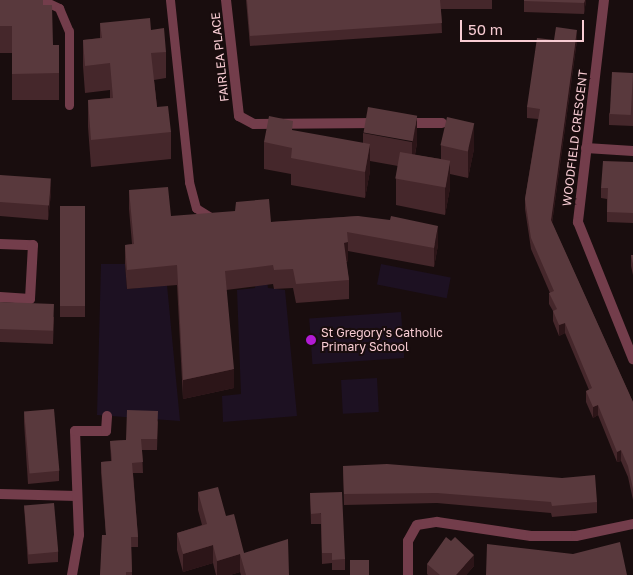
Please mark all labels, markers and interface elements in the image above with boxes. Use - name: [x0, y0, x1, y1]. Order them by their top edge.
- scale bar: [463, 10, 587, 42]
- street label: FAIRLEA PLACE: [208, 12, 232, 102]
- text: 50 m: [468, 20, 503, 38]
- street label: WOODFIELD CRESCENT: [559, 69, 591, 207]
- place label: St Gregory's Catholic Primary School: [321, 326, 443, 354]
- marker: St Gregory's Catholic Primary School: [305, 334, 317, 346]

